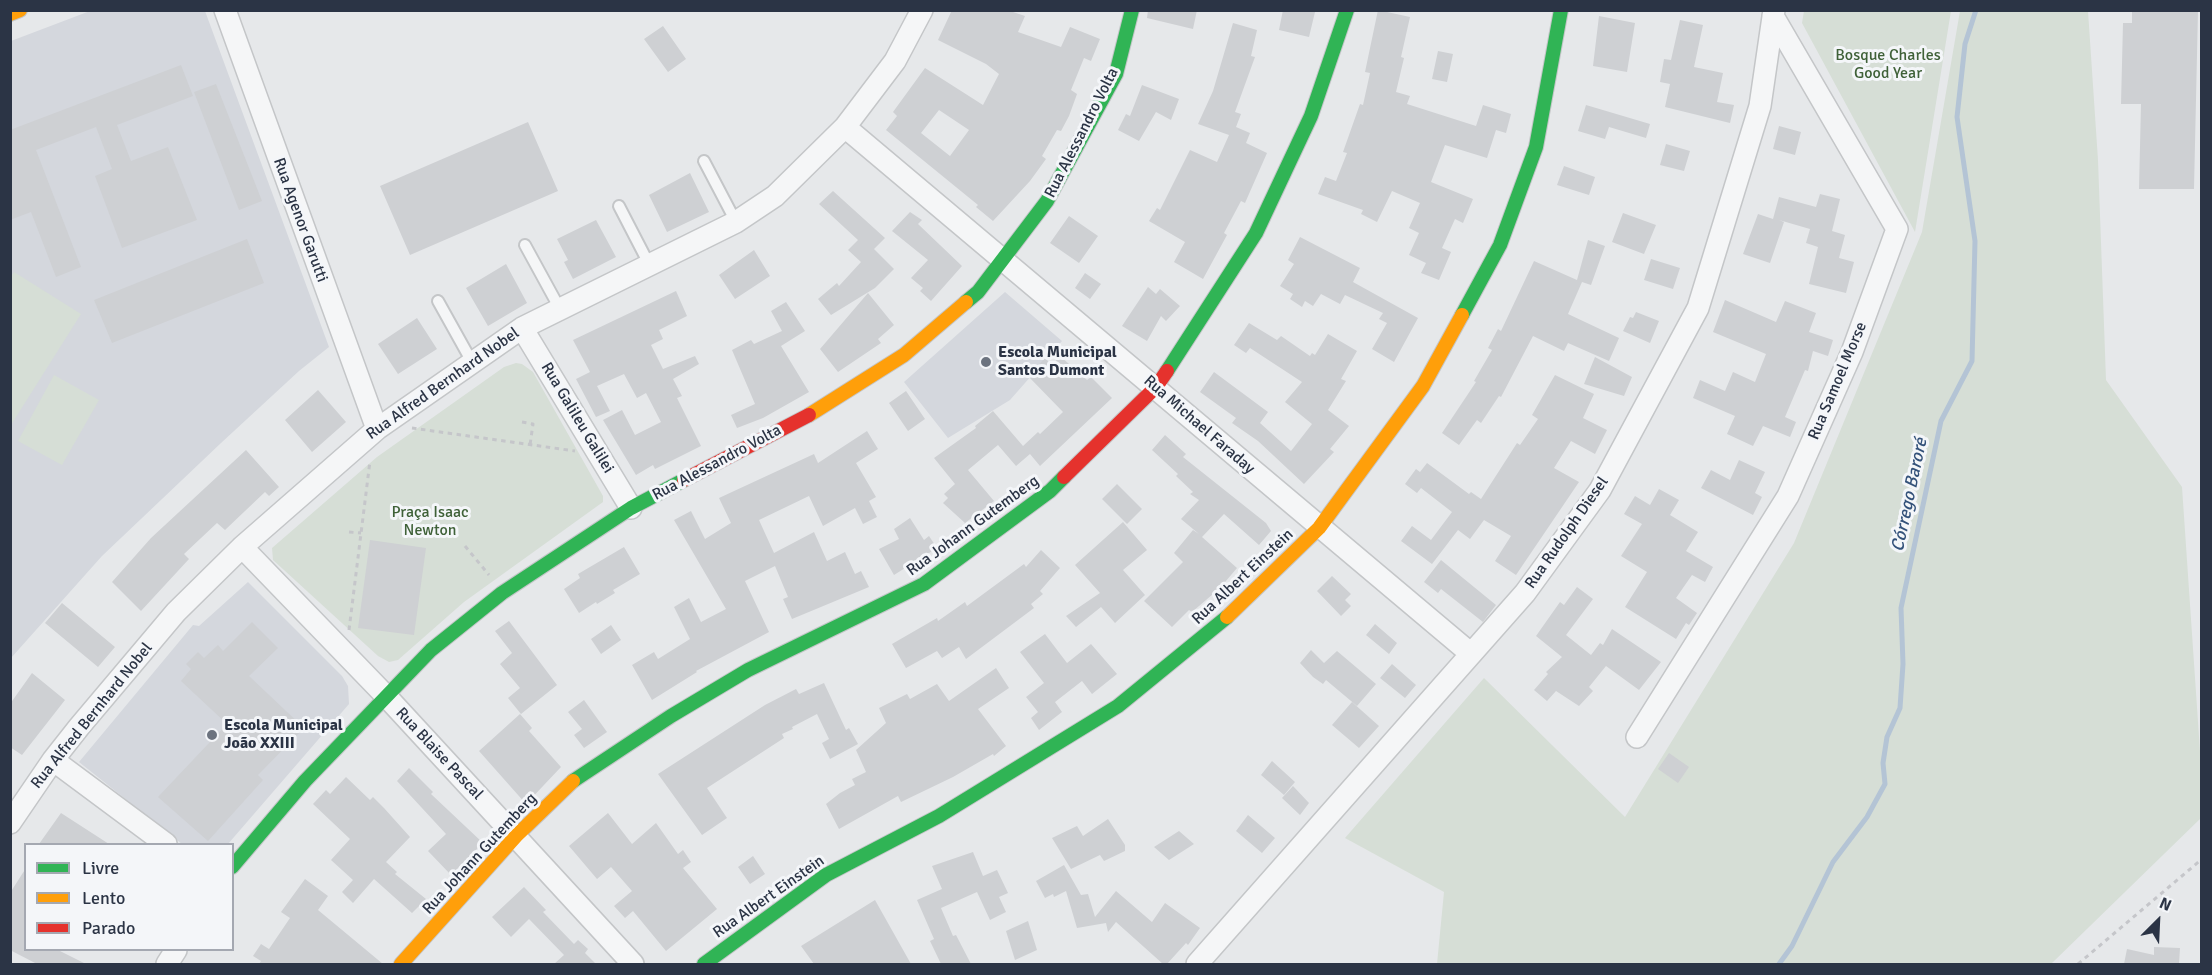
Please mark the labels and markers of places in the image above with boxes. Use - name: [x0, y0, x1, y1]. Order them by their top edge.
- place label: Escola Municipal Santos Dumont: [998, 343, 1117, 381]
- marker: Escola Municipal Santos Dumont: [979, 355, 993, 369]
- place label: Escola Municipal João XXIII: [224, 716, 343, 754]
- marker: Escola Municipal João XXIII: [205, 728, 219, 742]

